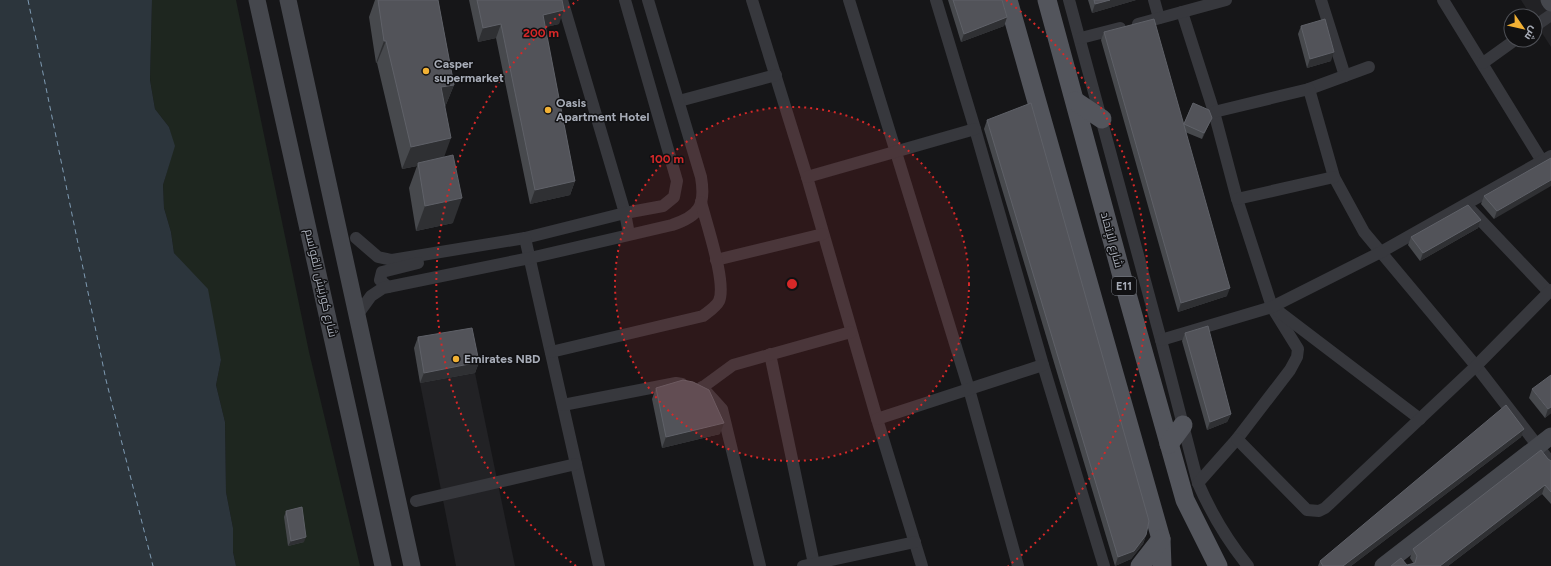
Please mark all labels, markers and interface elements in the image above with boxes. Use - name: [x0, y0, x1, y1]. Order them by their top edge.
- north arrow: [1503, 8, 1543, 48]
- text: ش: [1522, 24, 1540, 43]
- text: 200 m: [523, 26, 559, 40]
- place label: Casper supermarket: [434, 57, 504, 85]
- marker: Casper supermarket: [421, 66, 431, 76]
- place label: Oasis Apartment Hotel: [556, 96, 649, 124]
- marker: Oasis Apartment Hotel: [543, 105, 553, 115]
- text: 100 m: [650, 152, 684, 166]
- street label: شارع الإتحاد: [1097, 211, 1126, 270]
- street label: شارع كورنيش القواسم: [301, 228, 340, 339]
- centre of rings: [785, 277, 799, 291]
- road number: E11: [1112, 277, 1136, 295]
- place label: Emirates NBD: [464, 352, 540, 366]
- marker: Emirates NBD: [451, 354, 461, 364]

